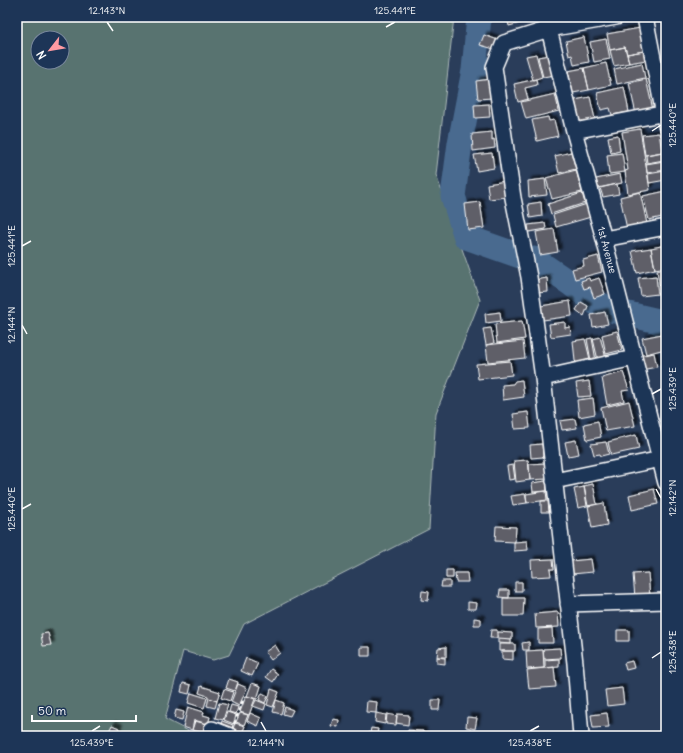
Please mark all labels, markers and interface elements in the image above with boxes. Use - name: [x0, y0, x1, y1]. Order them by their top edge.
- text: 12.143°N: [89, 4, 125, 17]
- text: 125.441°E: [374, 4, 416, 17]
- north arrow: [30, 30, 70, 70]
- text: N: [33, 48, 49, 62]
- text: 125.440°E: [666, 103, 679, 147]
- text: 125.441°E: [5, 225, 18, 267]
- street label: 1st Avenue: [595, 225, 619, 275]
- text: 12.144°N: [5, 307, 18, 343]
- text: 125.439°E: [666, 367, 679, 411]
- text: 12.142°N: [666, 480, 679, 516]
- text: 125.440°E: [5, 487, 18, 531]
- text: 125.438°E: [666, 630, 679, 674]
- scale bar: [32, 697, 136, 723]
- text: 50 m: [38, 703, 67, 718]
- text: 125.439°E: [70, 736, 114, 749]
- text: 12.144°N: [248, 736, 284, 749]
- text: 125.438°E: [508, 736, 552, 749]

